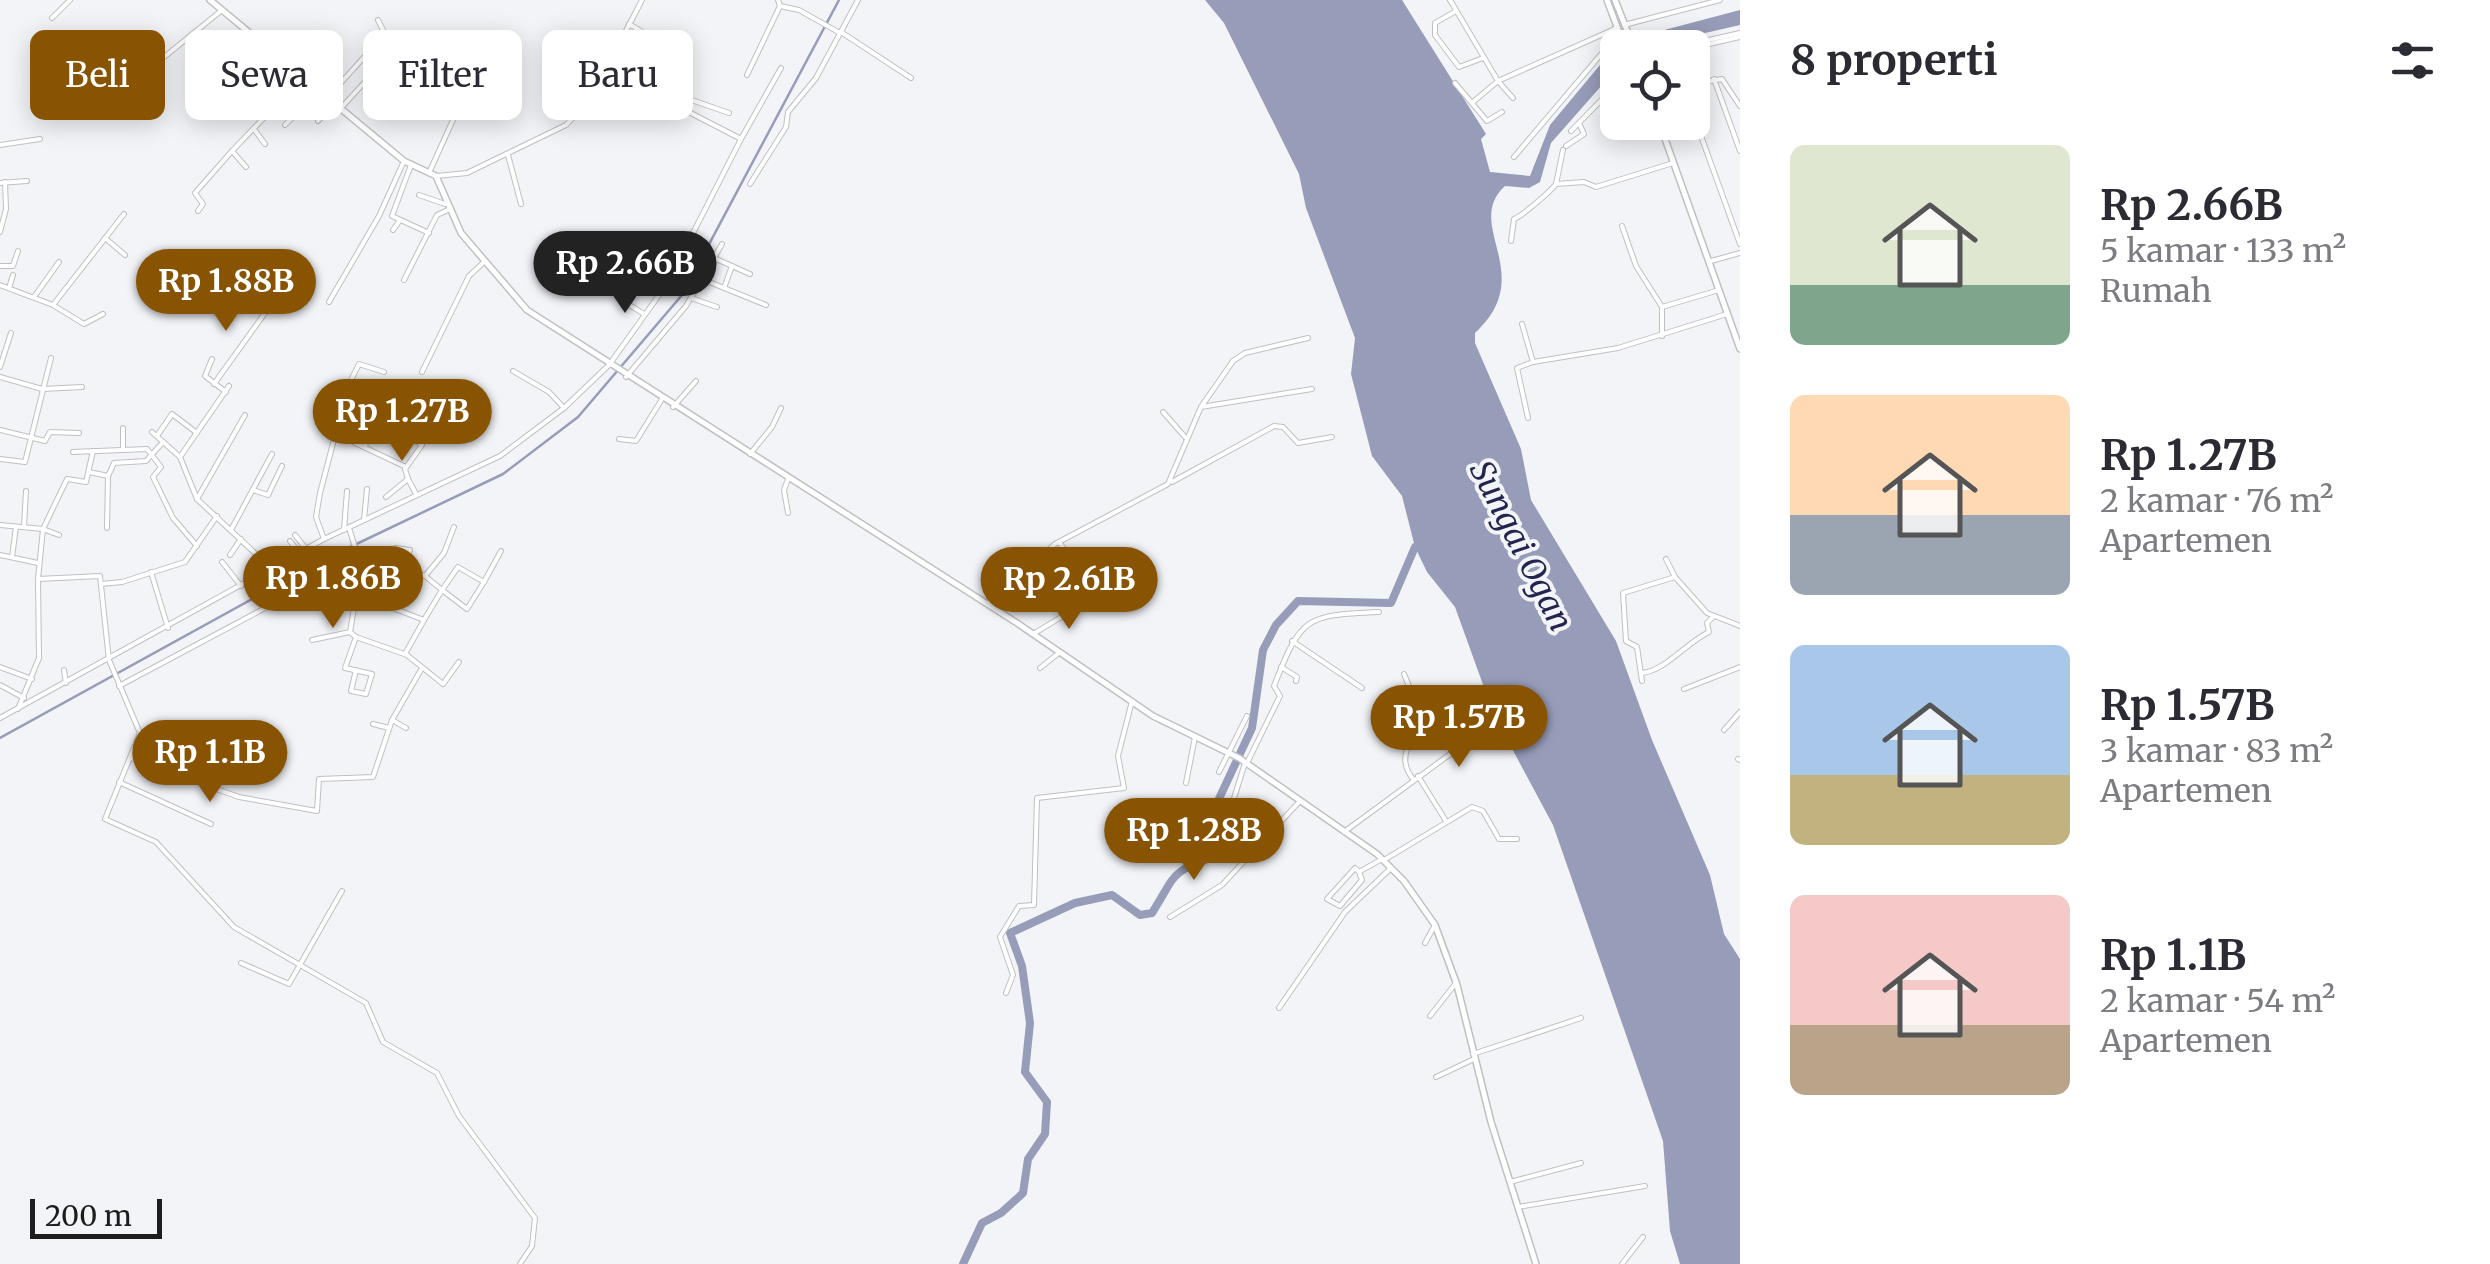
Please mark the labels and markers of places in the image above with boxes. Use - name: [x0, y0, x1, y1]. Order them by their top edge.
- pin: Rp 2.66B: [522, 231, 728, 316]
- pin: Rp 1.88B: [123, 249, 329, 334]
- pin: Rp 1.27B: [299, 379, 505, 464]
- pin: Rp 1.86B: [230, 546, 436, 631]
- pin: Rp 2.61B: [966, 547, 1172, 632]
- pin: Rp 1.57B: [1356, 685, 1562, 770]
- pin: Rp 1.1B: [118, 720, 302, 805]
- pin: Rp 1.28B: [1091, 798, 1297, 883]

